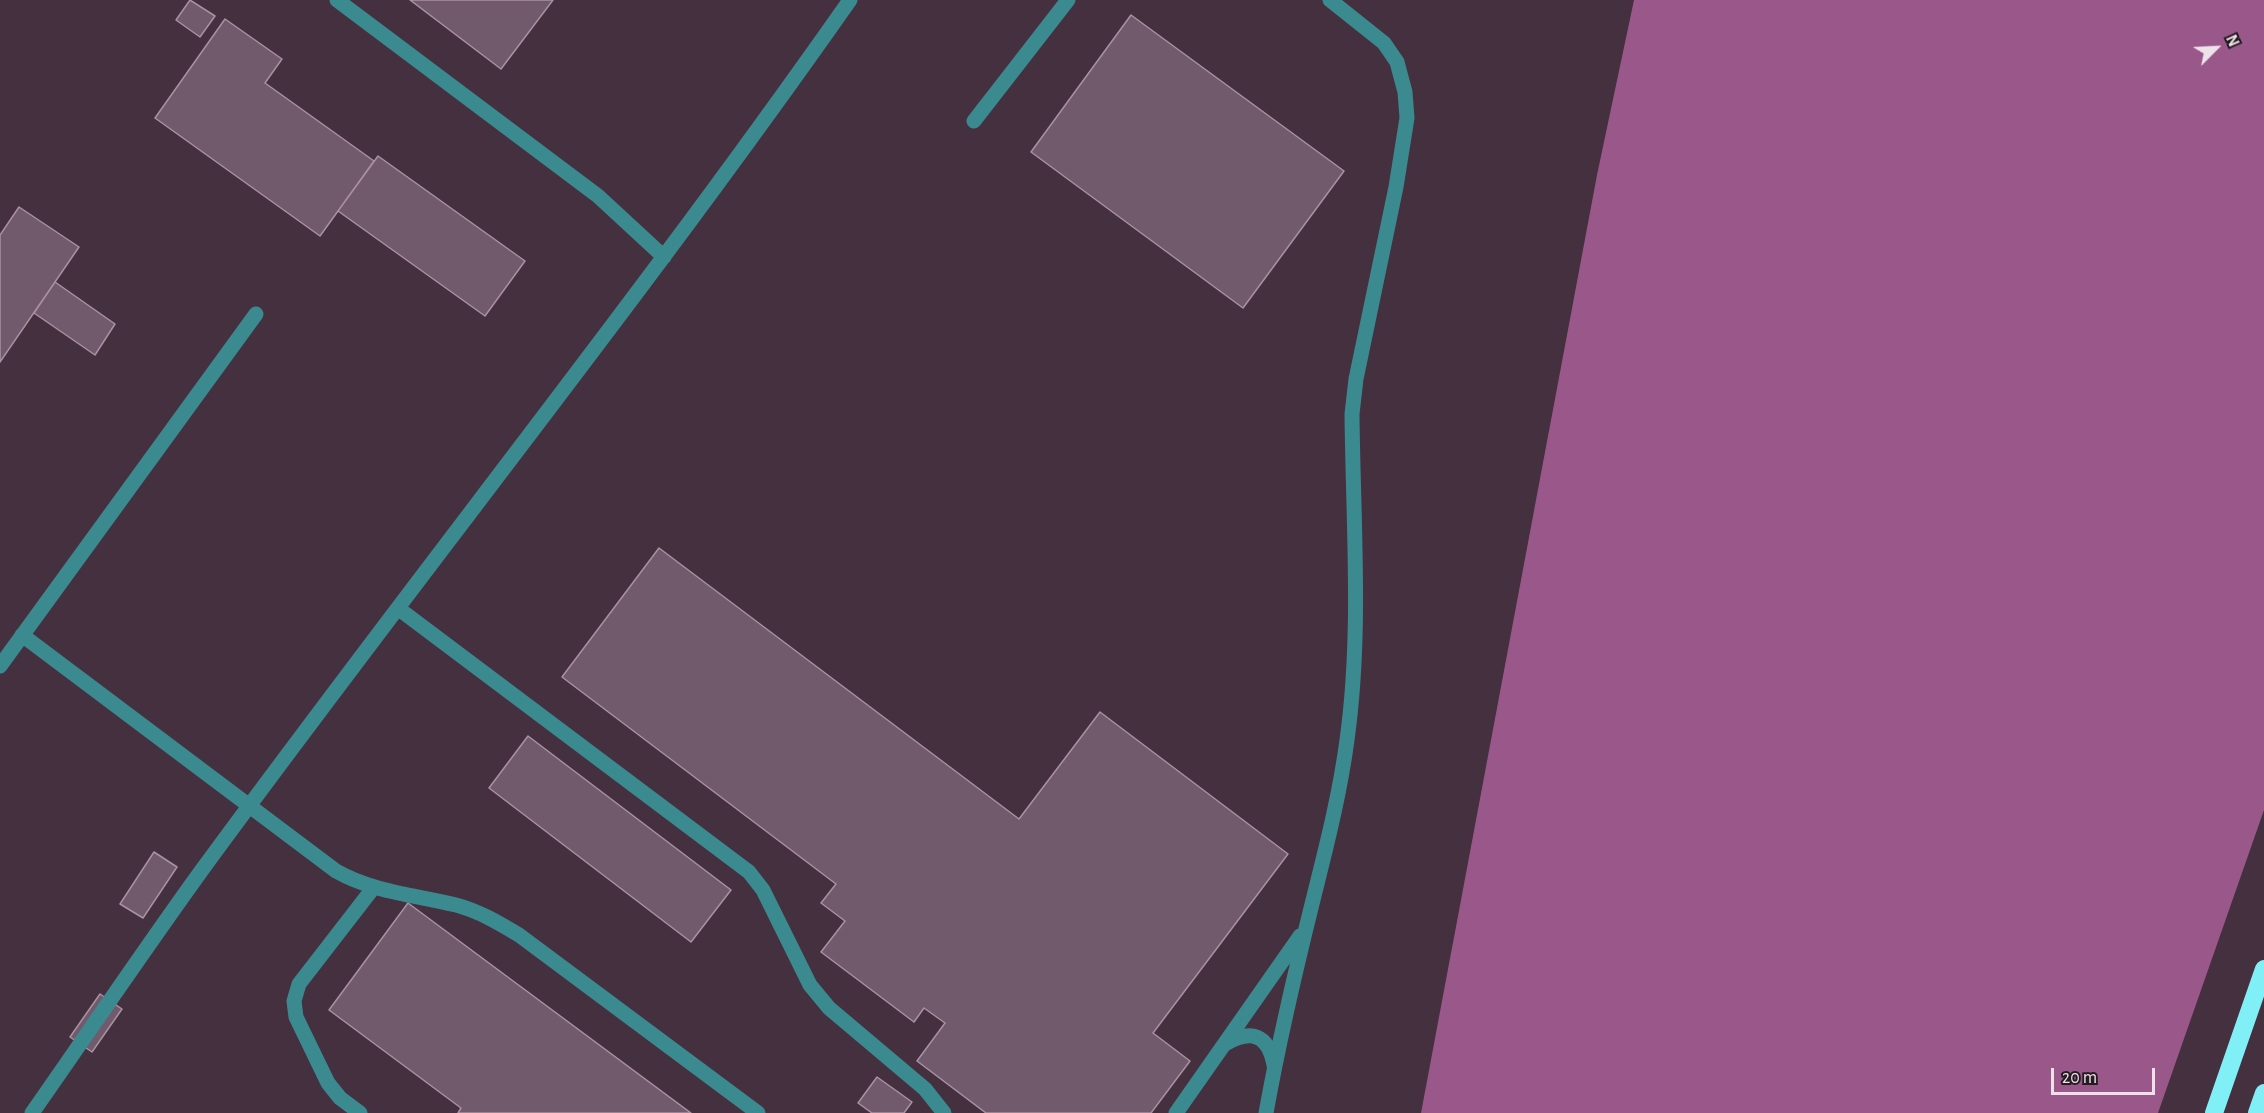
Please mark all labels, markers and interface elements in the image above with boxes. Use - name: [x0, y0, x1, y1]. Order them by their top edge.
- north arrow: [2186, 18, 2246, 78]
- text: N: [2223, 32, 2242, 49]
- scale bar: [2054, 1056, 2158, 1094]
- text: 20 m: [2062, 1069, 2097, 1087]

